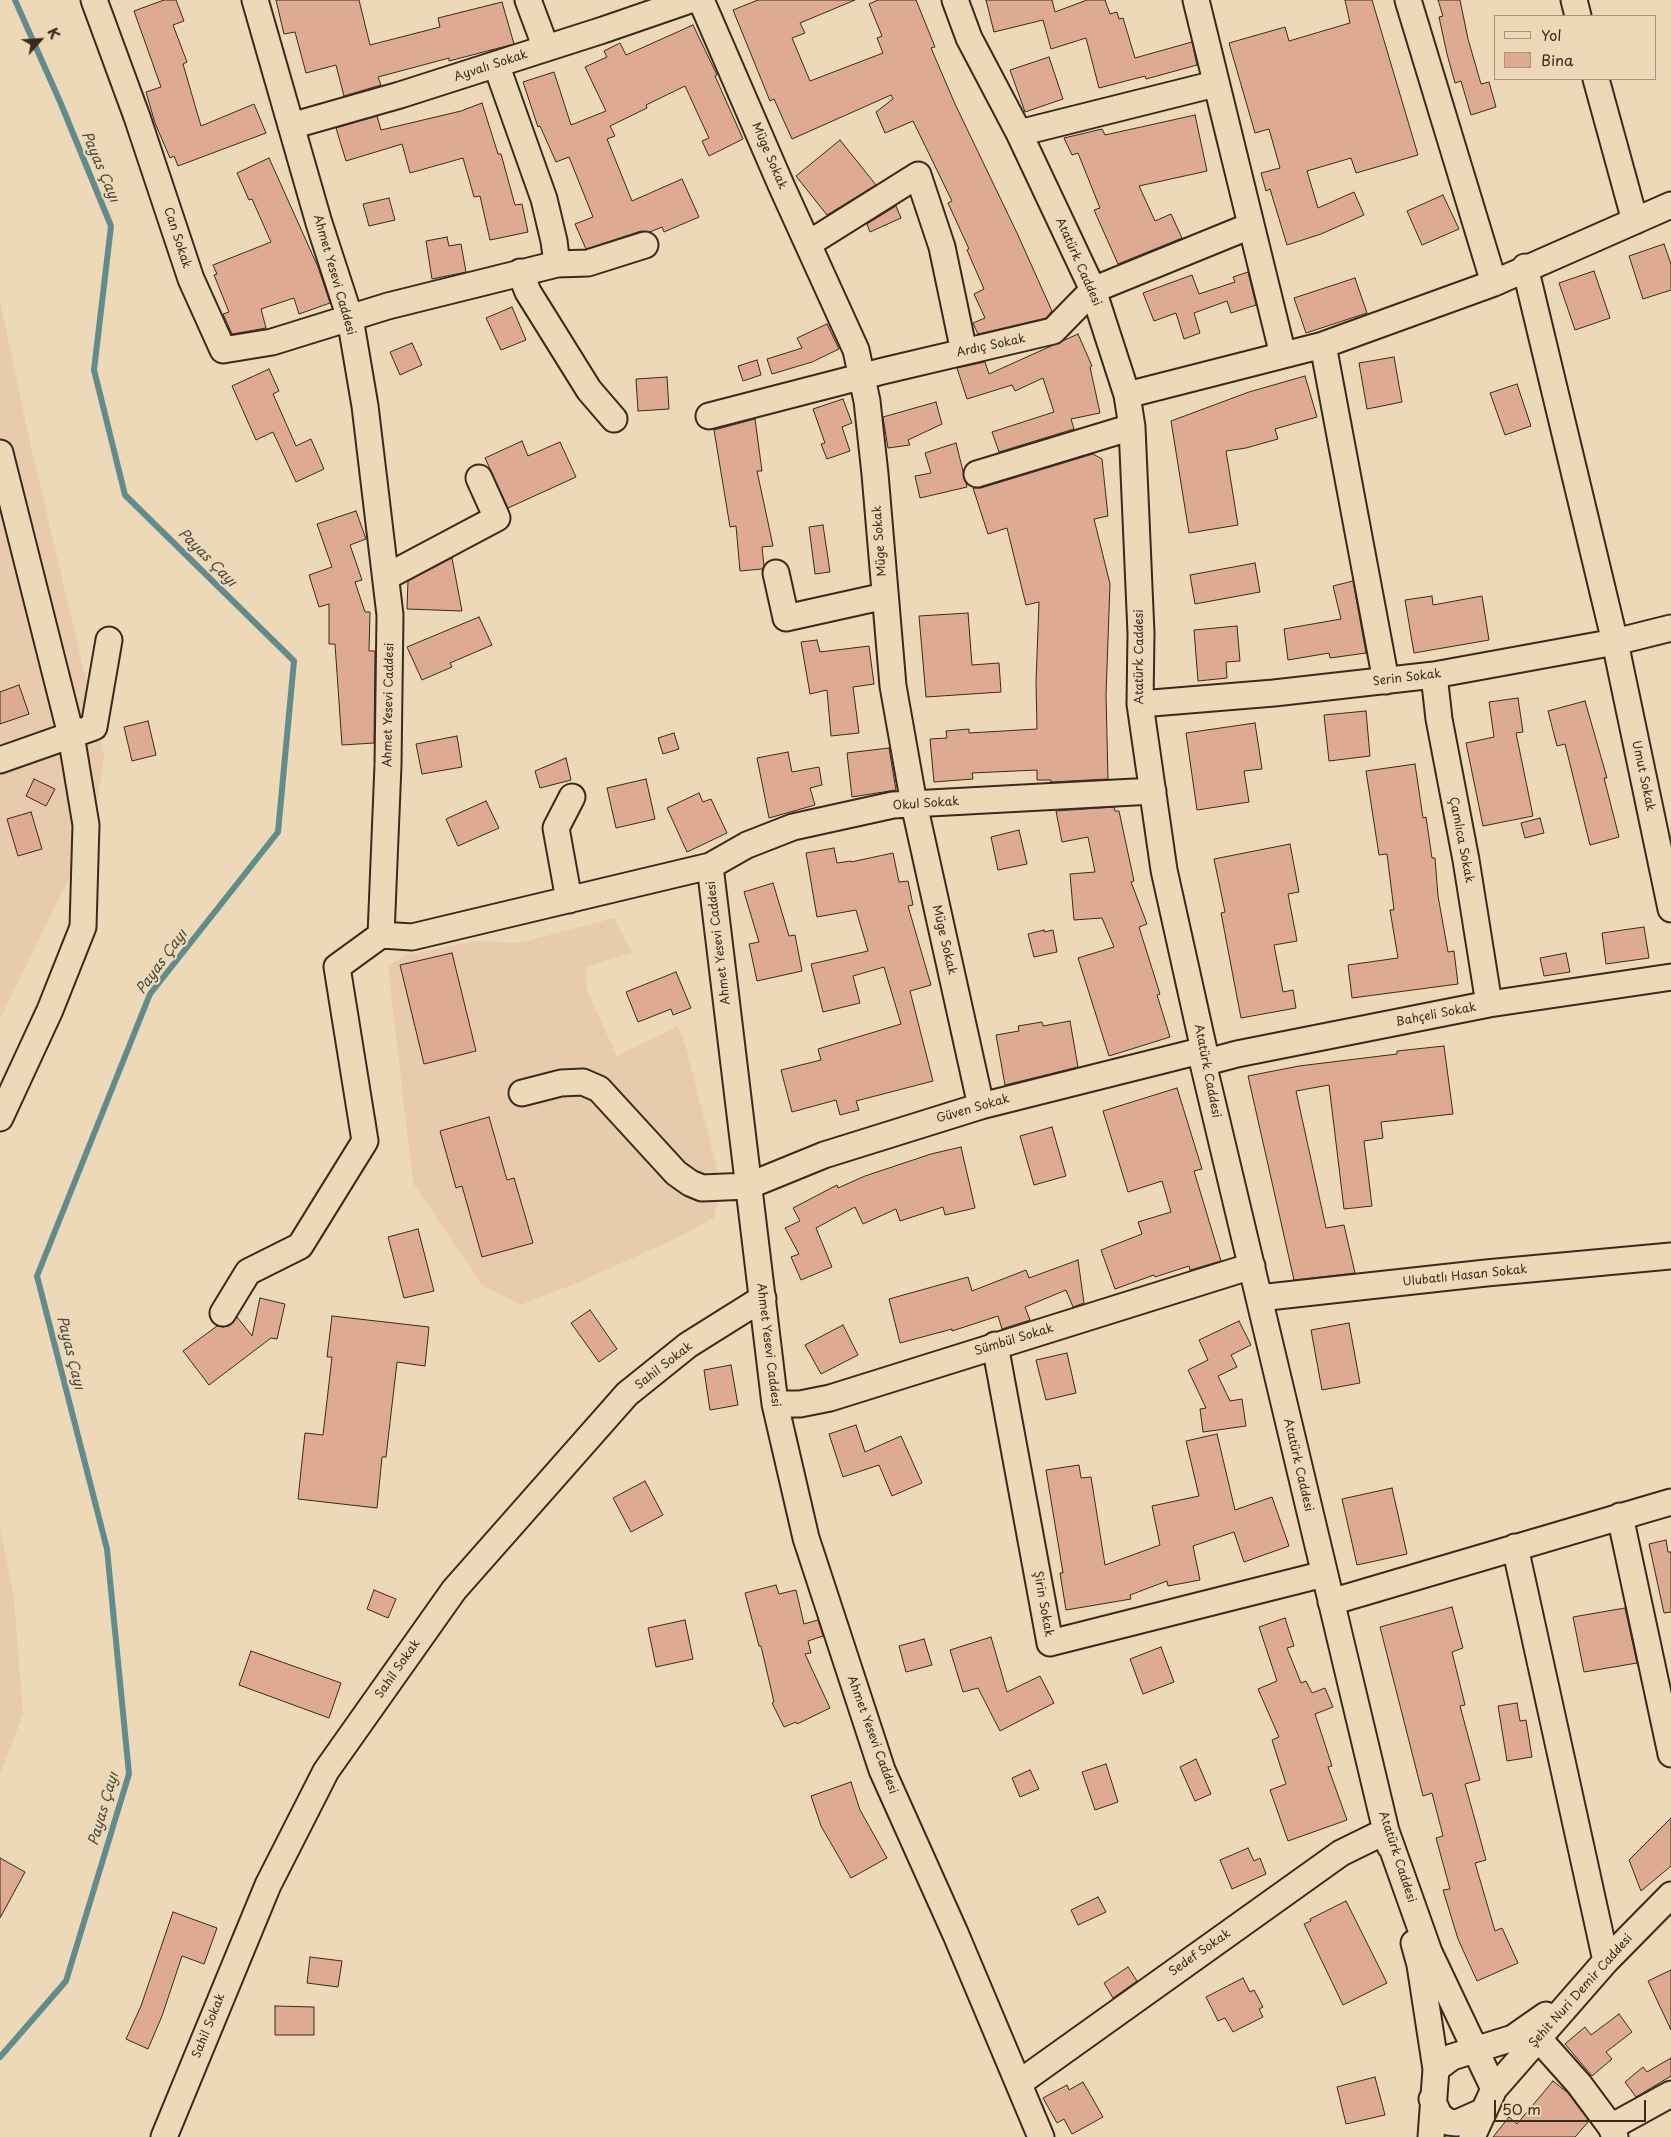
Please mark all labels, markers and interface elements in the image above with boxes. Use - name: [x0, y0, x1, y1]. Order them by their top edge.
- north arrow: [15, 15, 65, 65]
- legend: [1494, 15, 1656, 80]
- text: Yol: [1541, 23, 1562, 46]
- text: K: [42, 24, 66, 42]
- street label: Ayvalı Sokak: [452, 47, 530, 85]
- text: Bina: [1541, 48, 1573, 71]
- street label: Müge Sokak: [748, 120, 790, 192]
- water label: Payas Çayı: [78, 129, 122, 205]
- street label: Can Sokak: [160, 206, 194, 270]
- street label: Ahmet Yesevi Caddesi: [310, 213, 358, 337]
- street label: Atatürk Caddesi: [1052, 216, 1104, 308]
- street label: Ardıç Sokak: [955, 332, 1027, 360]
- street label: Müge Sokak: [870, 505, 890, 577]
- water label: Payas Çayı: [175, 526, 239, 590]
- street label: Atatürk Caddesi: [1133, 610, 1147, 704]
- street label: Ahmet Yesevi Caddesi: [381, 643, 397, 767]
- street label: Serin Sokak: [1372, 667, 1442, 689]
- street label: Umut Sokak: [1628, 739, 1658, 813]
- street label: Okul Sokak: [892, 795, 960, 813]
- street label: Çamlıca Sokak: [1446, 796, 1476, 884]
- street label: Ahmet Yesevi Caddesi: [704, 880, 734, 1006]
- street label: Müge Sokak: [929, 904, 959, 976]
- water label: Payas Çayı: [133, 927, 191, 997]
- street label: Bahçeli Sokak: [1395, 1000, 1477, 1030]
- street label: Atatürk Caddesi: [1191, 1023, 1223, 1119]
- street label: Güven Sokak: [935, 1092, 1011, 1126]
- street label: Ulubatlı Hasan Sokak: [1402, 1262, 1528, 1290]
- street label: Ahmet Yesevi Caddesi: [753, 1282, 783, 1408]
- water label: Payas Çayı: [53, 1315, 87, 1391]
- street label: Sümbül Sokak: [973, 1321, 1055, 1359]
- street label: Sahil Sokak: [633, 1339, 695, 1393]
- street label: Atatürk Caddesi: [1280, 1417, 1316, 1513]
- street label: Şirin Sokak: [1030, 1570, 1056, 1638]
- street label: Sahil Sokak: [372, 1637, 424, 1701]
- street label: Ahmet Yesevi Caddesi: [844, 1674, 900, 1796]
- water label: Payas Çayı: [86, 1771, 122, 1847]
- street label: Atatürk Caddesi: [1375, 1810, 1419, 1904]
- street label: Sedef Sokak: [1166, 1927, 1234, 1979]
- street label: Şehit Nuri Demir Caddesi: [1526, 1931, 1636, 2051]
- street label: Sahil Sokak: [189, 1992, 229, 2060]
- scale bar: [1496, 2090, 1648, 2122]
- text: 50 m: [1502, 2097, 1541, 2120]

